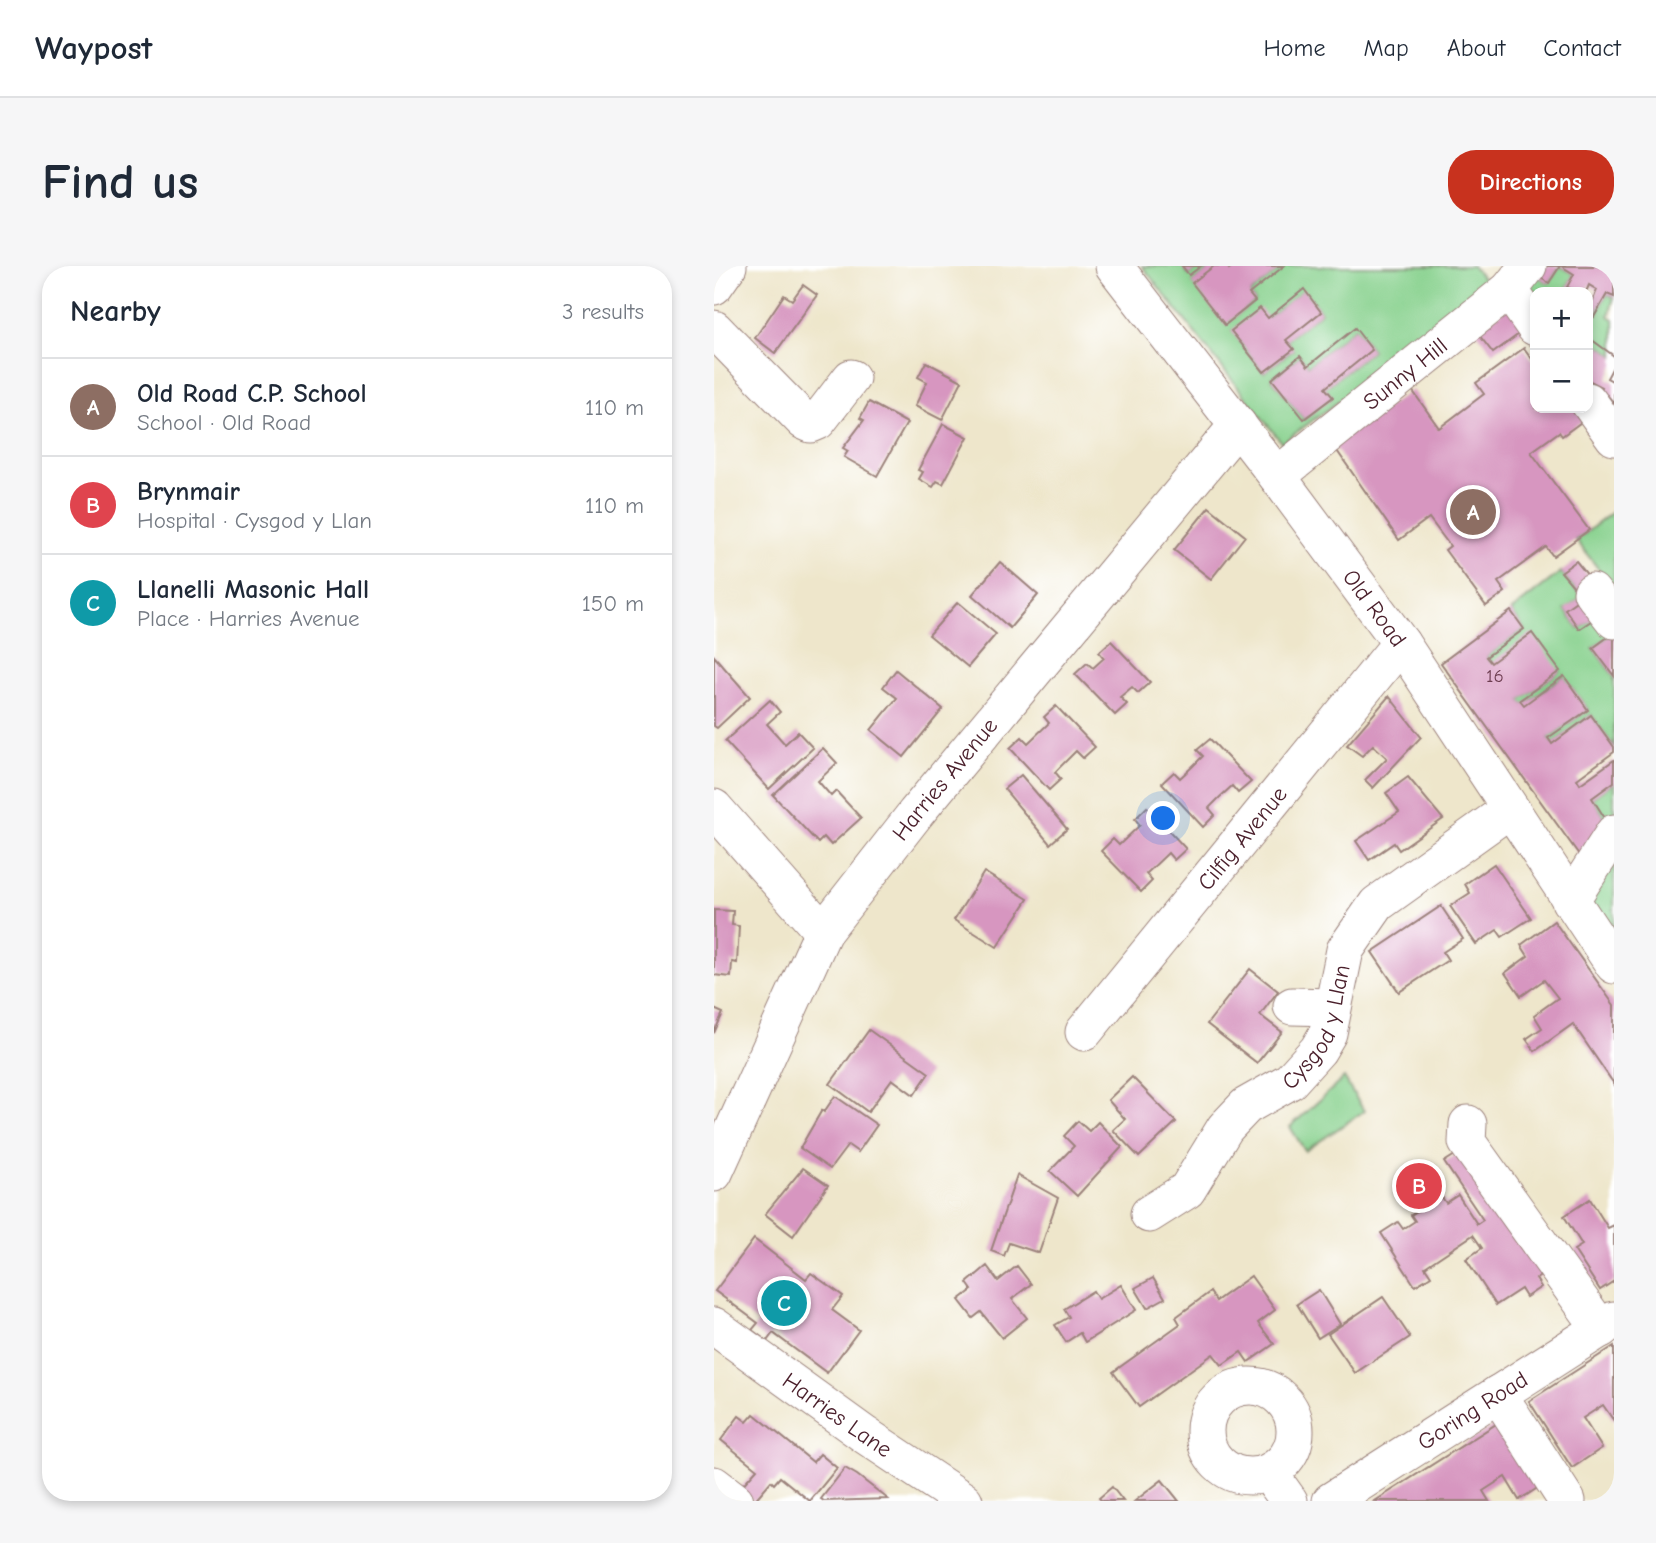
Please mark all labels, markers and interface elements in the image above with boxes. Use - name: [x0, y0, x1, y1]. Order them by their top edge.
- text: Waypost: [35, 29, 152, 67]
- text: Home: [1264, 34, 1325, 62]
- text: Map: [1363, 34, 1409, 62]
- text: About: [1447, 34, 1505, 62]
- text: Contact: [1543, 34, 1621, 62]
- button: Directions: [1448, 150, 1614, 214]
- text: Find us: [42, 154, 198, 210]
- map controls: [1530, 287, 1593, 413]
- button: +: [1530, 287, 1593, 350]
- text: Nearby: [70, 294, 161, 329]
- text: 3 results: [562, 298, 644, 325]
- street label: Sunny Hill: [1358, 332, 1453, 416]
- button: −: [1530, 350, 1593, 413]
- text: Old Road C.P. School: [137, 379, 367, 409]
- text: A: [87, 394, 99, 421]
- text: 110 m: [585, 394, 644, 421]
- text: School · Old Road: [137, 409, 311, 436]
- text: Brynmair: [137, 477, 240, 507]
- pin: A: [1450, 486, 1496, 538]
- text: B: [86, 492, 100, 519]
- text: 110 m: [585, 492, 644, 519]
- text: Hospital · Cysgod y Llan: [137, 507, 372, 534]
- street label: Old Road: [1337, 564, 1412, 652]
- text: Llanelli Masonic Hall: [137, 575, 369, 605]
- text: C: [86, 590, 100, 617]
- text: 150 m: [582, 590, 644, 617]
- text: Place · Harries Avenue: [137, 605, 360, 632]
- house number: 16: [1486, 665, 1504, 687]
- street label: Harries Avenue: [887, 712, 1003, 846]
- street label: Cilfig Avenue: [1192, 781, 1293, 896]
- your location: [1146, 801, 1180, 835]
- street label: Cysgod y Llan: [1276, 962, 1356, 1095]
- pin: B: [1396, 1160, 1442, 1212]
- pin: C: [761, 1277, 807, 1329]
- street label: Goring Road: [1413, 1366, 1533, 1456]
- street label: Harries Lane: [777, 1367, 897, 1463]

